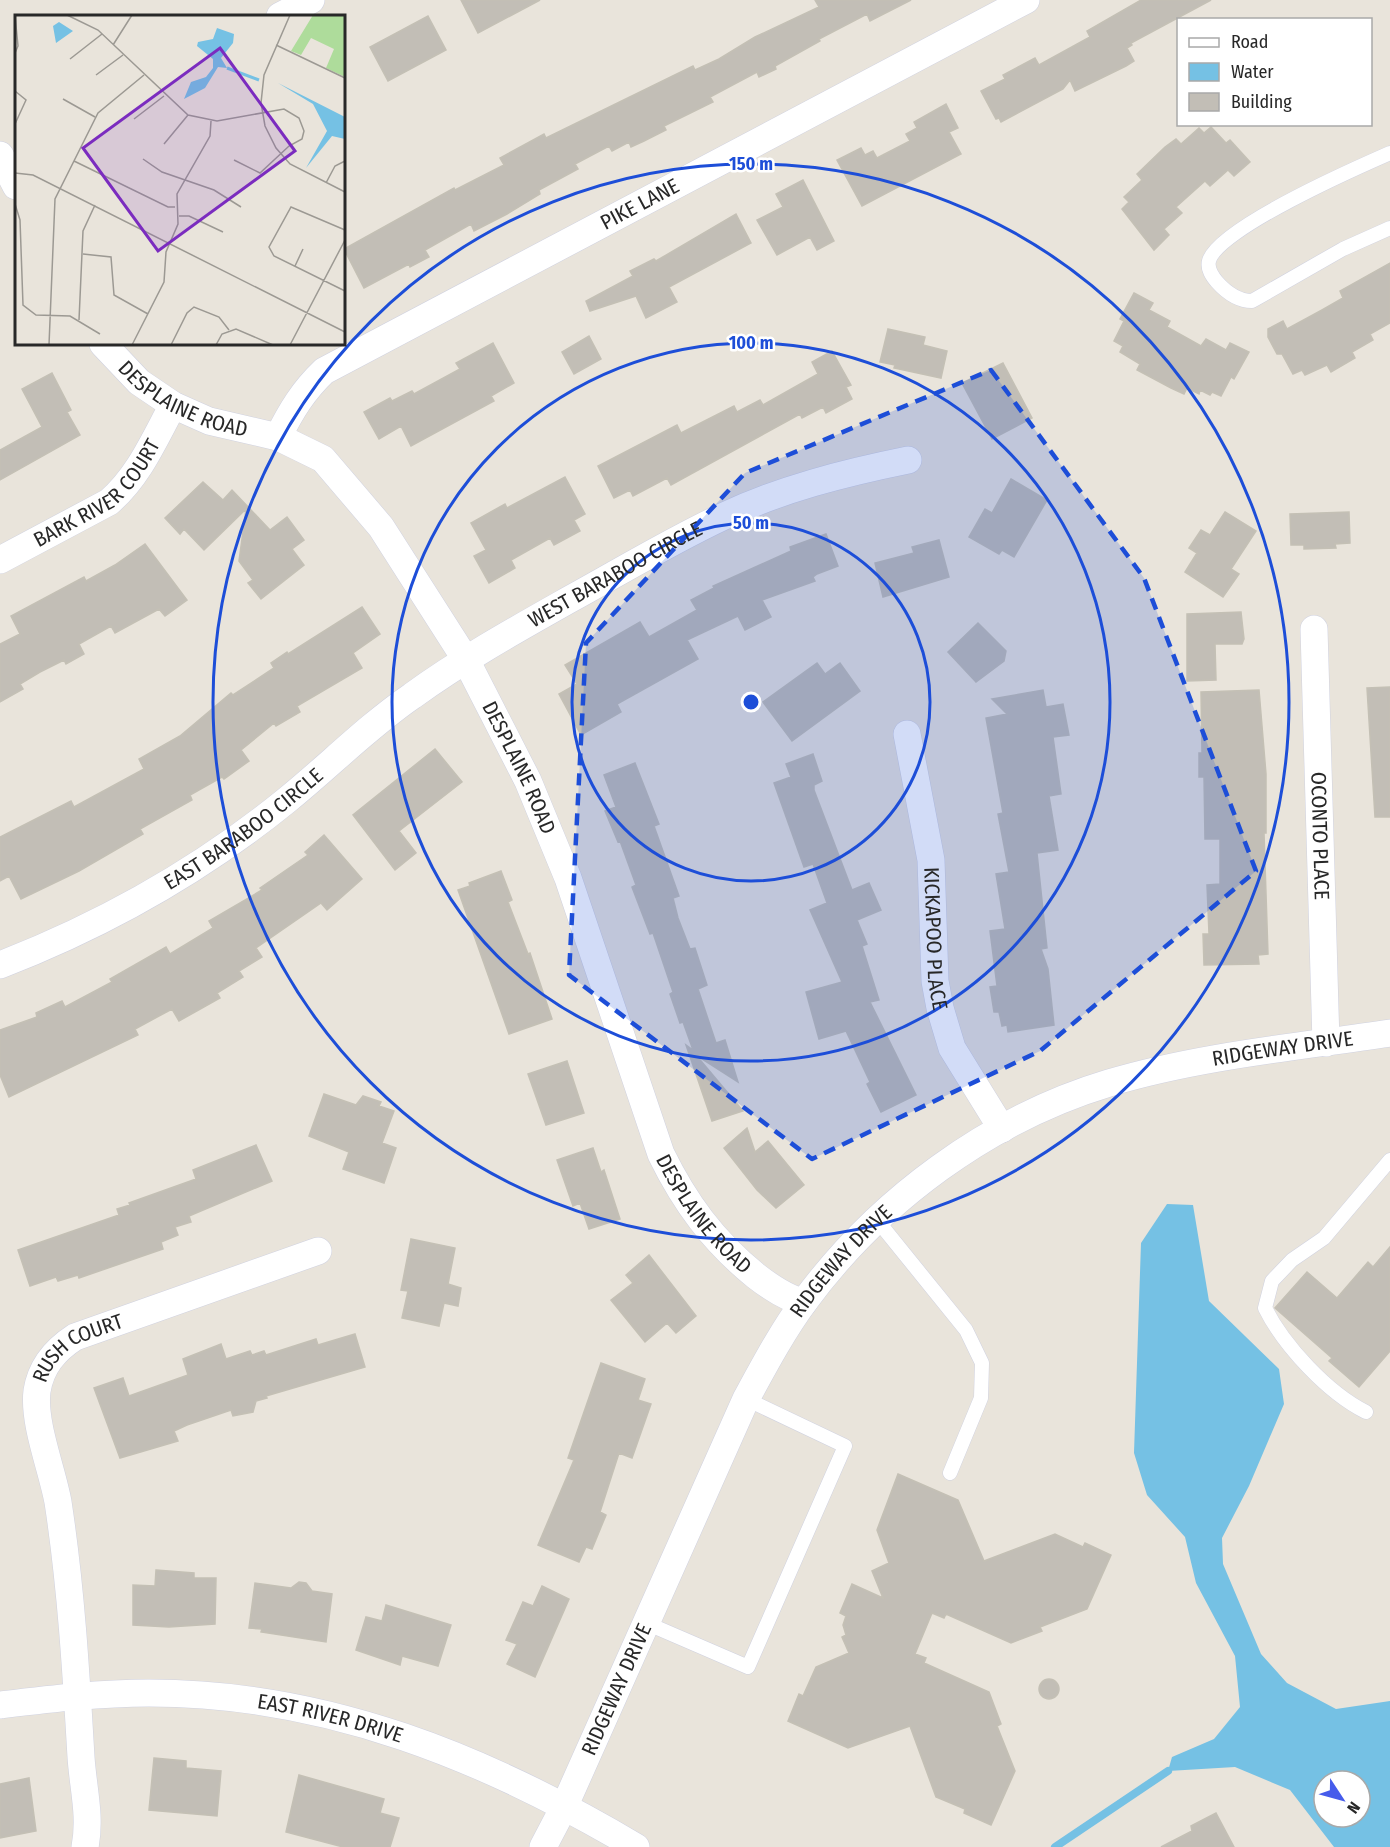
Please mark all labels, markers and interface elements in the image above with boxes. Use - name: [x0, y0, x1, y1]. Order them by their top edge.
- inset map: [15, 15, 345, 345]
- legend: [1177, 18, 1372, 126]
- text: Road: [1231, 31, 1268, 53]
- text: Water: [1231, 61, 1274, 83]
- text: Building: [1231, 91, 1292, 113]
- text: 150 m: [729, 153, 773, 175]
- street label: PIKE LANE: [596, 173, 684, 236]
- text: 100 m: [729, 332, 773, 354]
- street label: DESPLAINE ROAD: [113, 355, 250, 443]
- street label: BARK RIVER COURT: [29, 434, 166, 553]
- text: 50 m: [733, 512, 769, 534]
- street label: WEST BARABOO CIRCLE: [524, 516, 707, 633]
- centre of rings: [741, 692, 761, 712]
- street label: DESPLAINE ROAD: [476, 697, 561, 838]
- street label: EAST BARABOO CIRCLE: [159, 762, 328, 896]
- street label: OCONTO PLACE: [1305, 771, 1335, 901]
- street label: KICKAPOO PLACE: [918, 867, 953, 1012]
- street label: RIDGEWAY DRIVE: [1210, 1025, 1355, 1072]
- street label: DESPLAINE ROAD: [650, 1150, 757, 1279]
- street label: RIDGEWAY DRIVE: [784, 1199, 897, 1322]
- street label: RUSH COURT: [27, 1308, 127, 1386]
- street label: RIDGEWAY DRIVE: [576, 1619, 657, 1760]
- street label: EAST RIVER DRIVE: [255, 1688, 406, 1749]
- north arrow: [1312, 1769, 1372, 1829]
- text: N: [1343, 1798, 1364, 1817]

